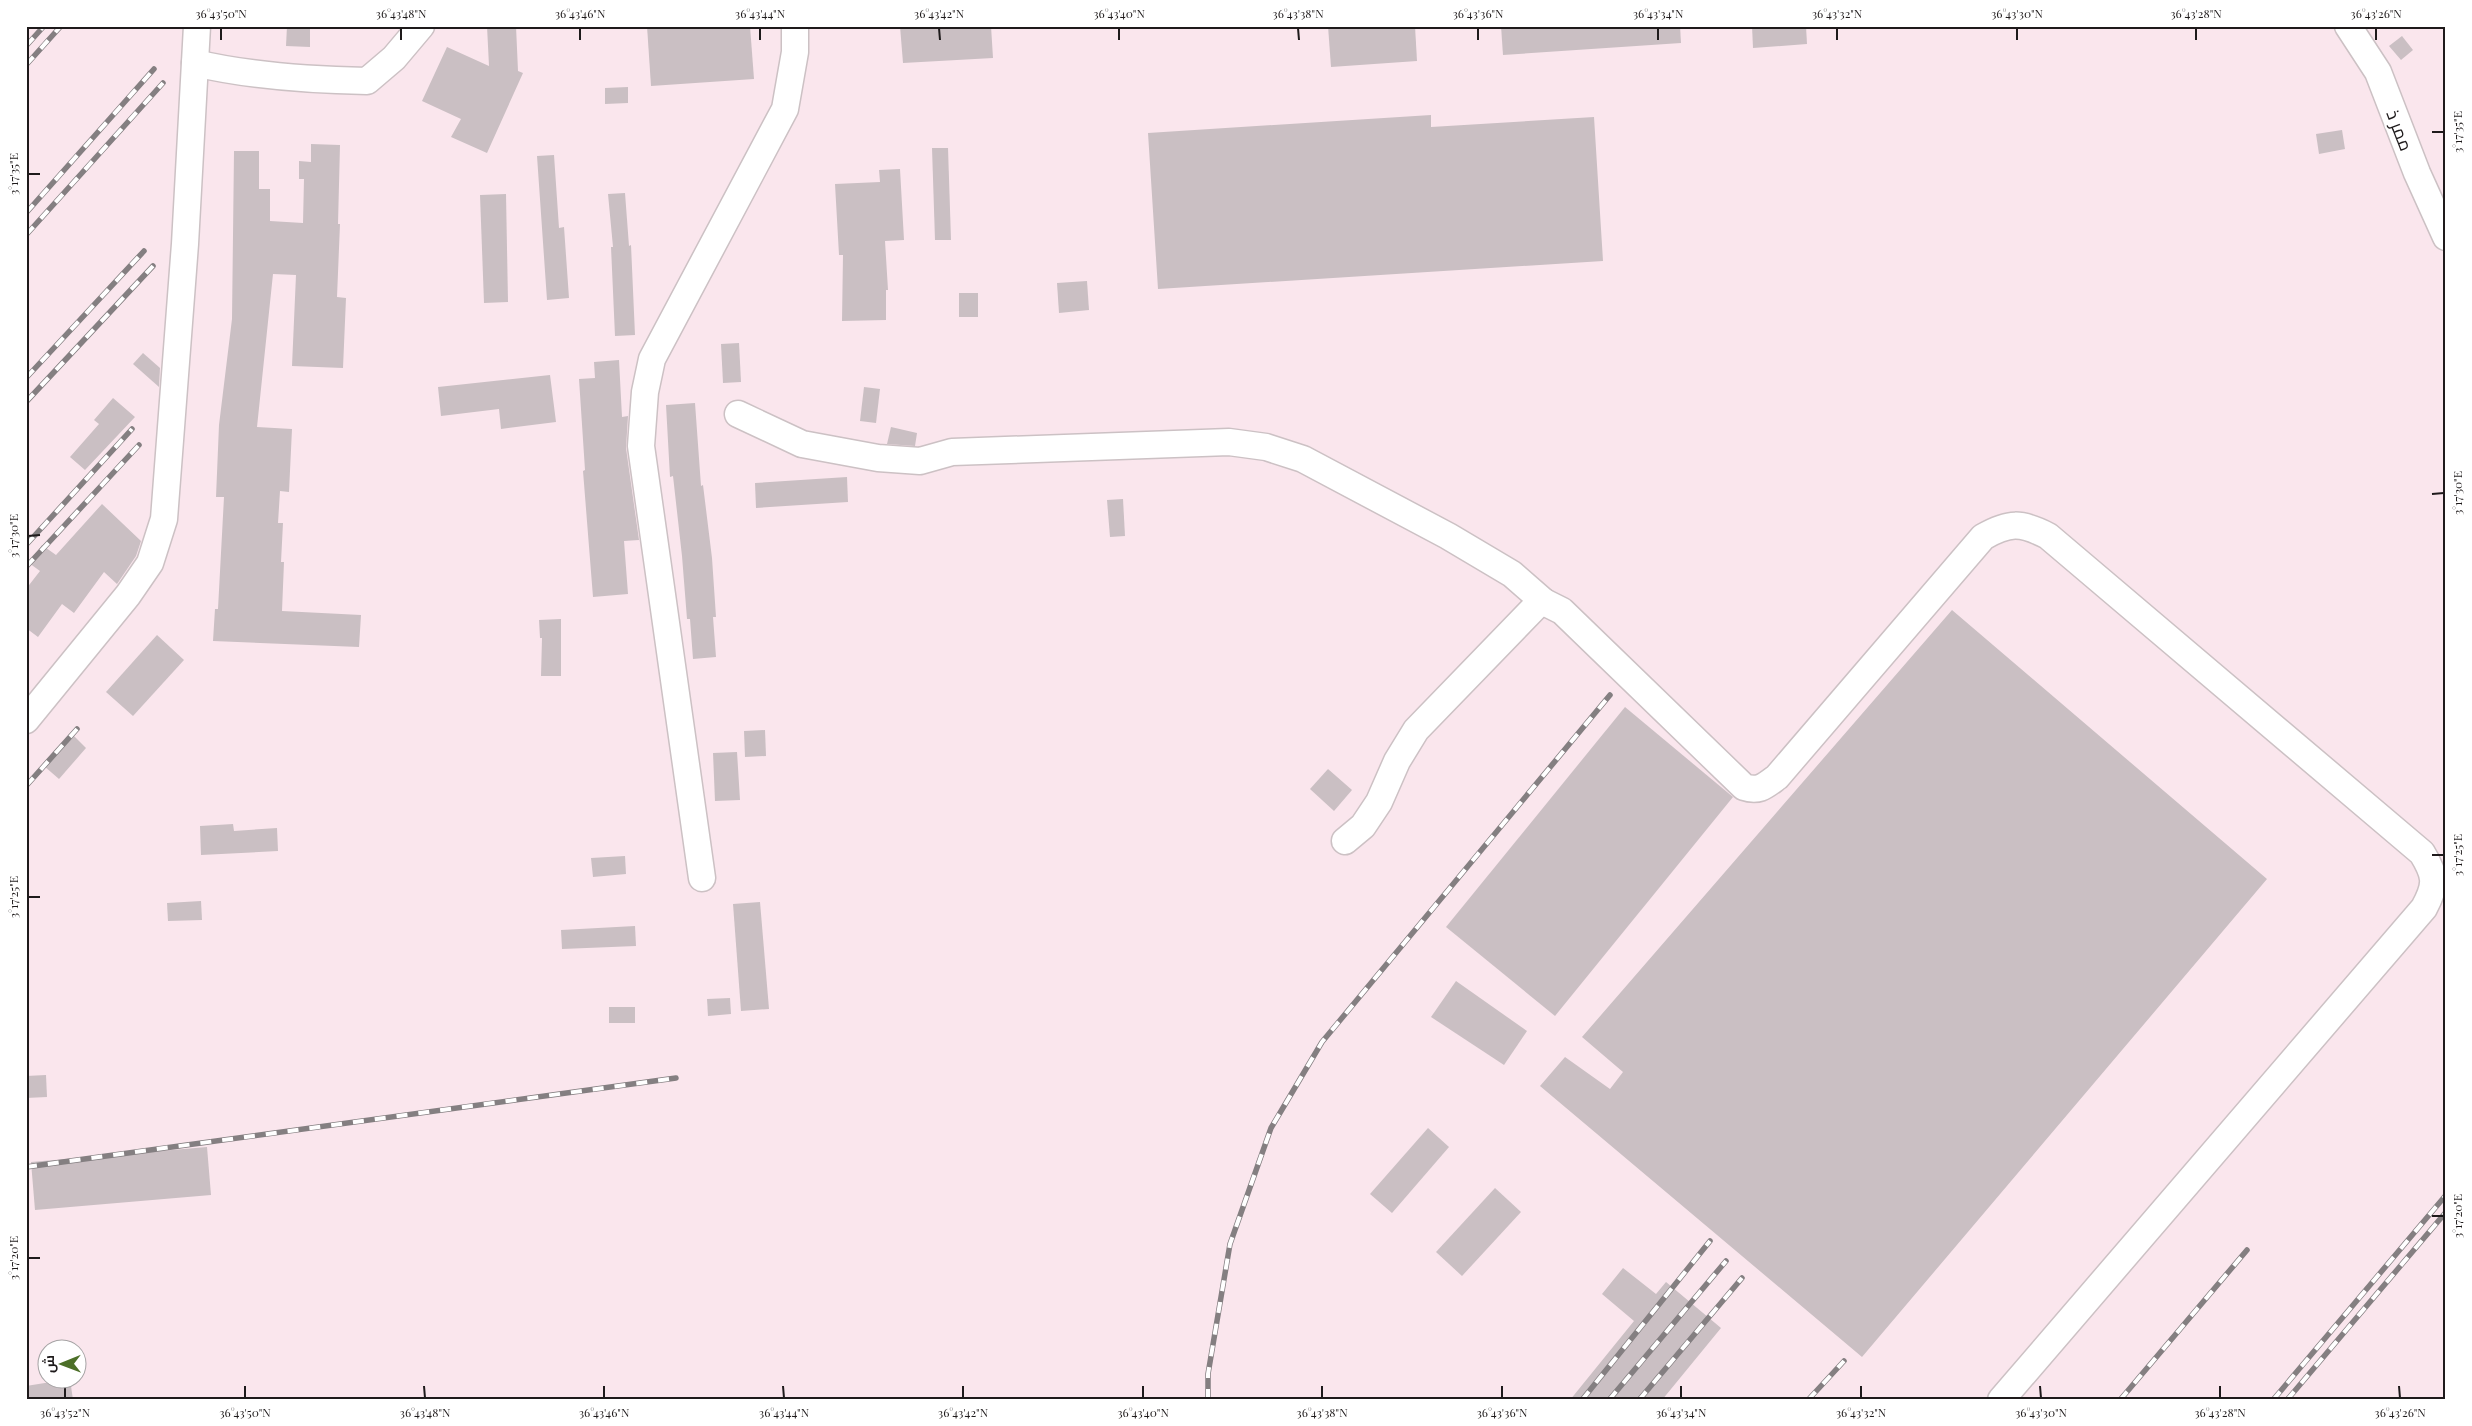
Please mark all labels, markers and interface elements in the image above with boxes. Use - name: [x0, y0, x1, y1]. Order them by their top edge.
- text: 36°43'50"N: [195, 5, 247, 21]
- text: 36°43'48"N: [376, 5, 427, 21]
- text: 36°43'46"N: [555, 5, 606, 21]
- text: 36°43'44"N: [735, 5, 786, 21]
- text: 36°43'42"N: [914, 5, 965, 21]
- text: 36°43'40"N: [1093, 5, 1145, 21]
- text: 36°43'38"N: [1272, 5, 1324, 21]
- text: 36°43'36"N: [1452, 5, 1504, 21]
- text: 36°43'34"N: [1633, 5, 1684, 21]
- text: 36°43'32"N: [1812, 5, 1863, 21]
- text: 36°43'30"N: [1991, 5, 2044, 21]
- text: 36°43'28"N: [2170, 5, 2222, 21]
- text: 36°43'26"N: [2350, 5, 2402, 21]
- street label: ممر ذ: [2381, 106, 2419, 154]
- text: 3°17'35"E: [2449, 111, 2465, 153]
- text: 3°17'35"E: [5, 153, 21, 195]
- text: 3°17'30"E: [2449, 471, 2465, 515]
- text: 3°17'30"E: [5, 514, 21, 558]
- text: 3°17'25"E: [2449, 834, 2465, 876]
- text: 3°17'25"E: [5, 876, 21, 918]
- text: 3°17'20"E: [2449, 1194, 2465, 1238]
- text: 3°17'20"E: [5, 1236, 21, 1280]
- north arrow: [38, 1338, 88, 1388]
- text: ش: [39, 1355, 58, 1373]
- text: 36°43'52"N: [40, 1404, 91, 1420]
- text: 36°43'50"N: [219, 1404, 271, 1420]
- text: 36°43'48"N: [400, 1404, 451, 1420]
- text: 36°43'46"N: [579, 1404, 630, 1420]
- text: 36°43'44"N: [759, 1404, 810, 1420]
- text: 36°43'42"N: [938, 1404, 989, 1420]
- text: 36°43'40"N: [1117, 1404, 1169, 1420]
- text: 36°43'38"N: [1296, 1404, 1348, 1420]
- text: 36°43'36"N: [1476, 1404, 1528, 1420]
- text: 36°43'34"N: [1656, 1404, 1707, 1420]
- text: 36°43'32"N: [1836, 1404, 1887, 1420]
- text: 36°43'30"N: [2015, 1404, 2068, 1420]
- text: 36°43'28"N: [2194, 1404, 2246, 1420]
- text: 36°43'26"N: [2374, 1404, 2426, 1420]

